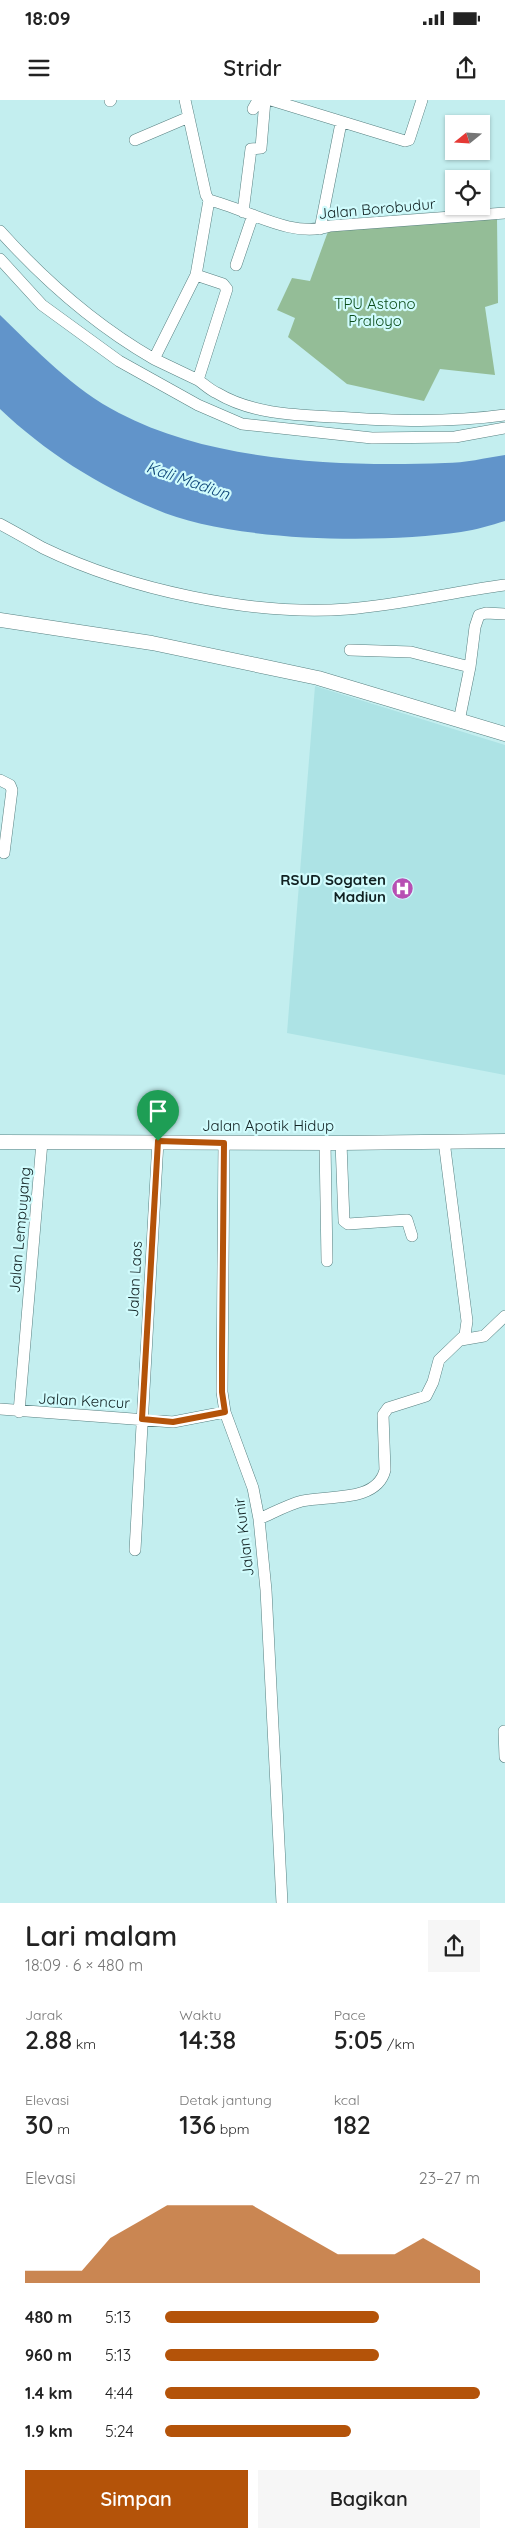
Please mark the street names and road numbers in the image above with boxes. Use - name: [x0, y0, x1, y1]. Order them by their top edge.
- street label: Jalan Borobudur: [318, 194, 437, 223]
- street label: Jalan Apotik Hidup: [202, 1116, 334, 1135]
- street label: Jalan Lempuyang: [5, 1166, 34, 1294]
- street label: Jalan Laos: [123, 1240, 146, 1317]
- street label: Jalan Kencur: [38, 1389, 131, 1412]
- street label: Jalan Kunir: [229, 1496, 258, 1577]

